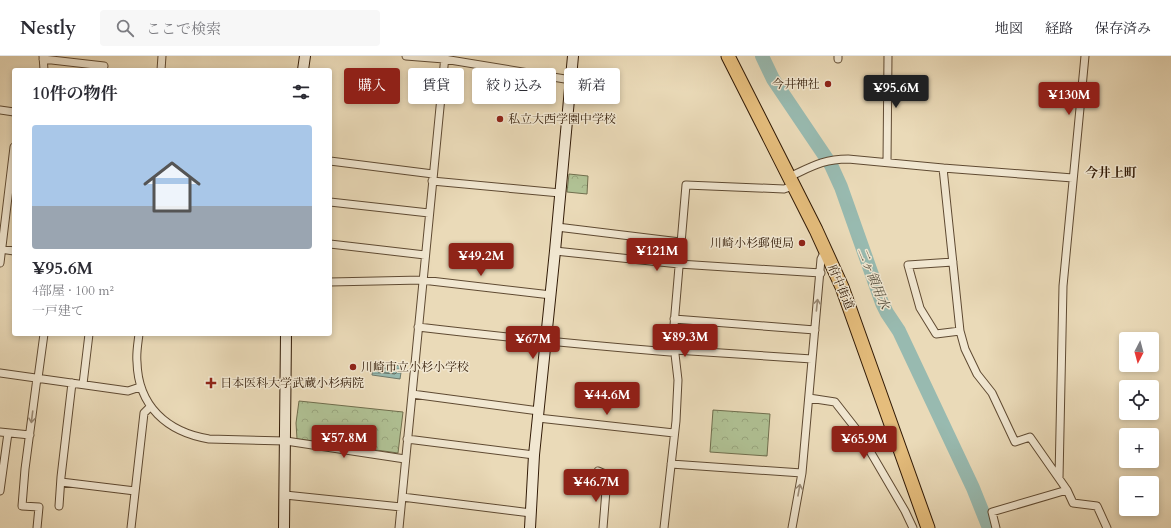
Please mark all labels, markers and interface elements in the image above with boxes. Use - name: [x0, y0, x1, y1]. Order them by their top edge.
- search box: [100, 10, 380, 46]
- text: Nestly: [20, 15, 76, 41]
- icon: search: [114, 17, 136, 39]
- text: ここで検索: [146, 19, 221, 39]
- text: 地図: [995, 19, 1023, 38]
- text: 経路: [1045, 19, 1073, 38]
- text: 保存済み: [1095, 19, 1151, 38]
- chip: 購入: [344, 68, 400, 104]
- chip: 賃貸: [408, 68, 464, 104]
- chip: 絞り込み: [472, 68, 556, 104]
- chip: 新着: [564, 68, 620, 104]
- pin: ¥95.6M: [863, 75, 929, 109]
- place label: 今井神社: [772, 76, 820, 92]
- marker: 今井神社: [823, 79, 833, 89]
- text: ¥95.6M: [873, 79, 919, 97]
- icon: filters: [290, 81, 312, 103]
- text: 10件の物件: [32, 82, 117, 105]
- pin: ¥130M: [1041, 82, 1097, 116]
- text: ¥130M: [1048, 86, 1090, 104]
- place label: 私立大西学園中学校: [508, 111, 616, 127]
- marker: 私立大西学園中学校: [495, 114, 505, 124]
- icon: home: [136, 151, 208, 223]
- district label: 今井上町: [1085, 164, 1137, 182]
- place label: 川崎小杉郵便局: [710, 235, 794, 251]
- pin: ¥121M: [629, 238, 685, 272]
- marker: 川崎小杉郵便局: [797, 238, 807, 248]
- text: ¥121M: [636, 242, 678, 260]
- pin: ¥49.2M: [448, 243, 514, 277]
- water label: 二ヶ領用水: [853, 245, 894, 314]
- text: ¥49.2M: [458, 247, 504, 265]
- text: ¥95.6M: [32, 257, 93, 280]
- street label: 府中街道: [824, 262, 858, 312]
- text: 4部屋 · 100 m²: [32, 282, 114, 300]
- one-way arrow: [814, 298, 821, 311]
- text: 一戸建て: [32, 302, 84, 320]
- pin: ¥89.3M: [652, 324, 718, 358]
- pin: ¥67M: [509, 326, 557, 360]
- text: ¥89.3M: [662, 328, 708, 346]
- text: ¥67M: [515, 330, 551, 348]
- north arrow: [1119, 332, 1159, 372]
- map controls: [1119, 332, 1159, 516]
- place label: 川崎市立小杉小学校: [361, 359, 469, 375]
- marker: 川崎市立小杉小学校: [348, 362, 358, 372]
- place label: 日本医科大学武蔵小杉病院: [220, 375, 364, 391]
- marker: 日本医科大学武蔵小杉病院: [205, 377, 217, 389]
- button: locate: [1119, 380, 1159, 420]
- pin: ¥44.6M: [574, 382, 640, 416]
- text: ¥44.6M: [584, 386, 630, 404]
- one-way arrow: [28, 410, 36, 423]
- pin: ¥57.8M: [311, 425, 377, 459]
- pin: ¥65.9M: [831, 426, 897, 460]
- button: +: [1119, 428, 1159, 468]
- text: ¥57.8M: [321, 429, 367, 447]
- text: ¥65.9M: [841, 430, 887, 448]
- pin: ¥46.7M: [563, 469, 629, 503]
- text: ¥46.7M: [573, 473, 619, 491]
- button: −: [1119, 476, 1159, 516]
- one-way arrow: [795, 483, 803, 496]

